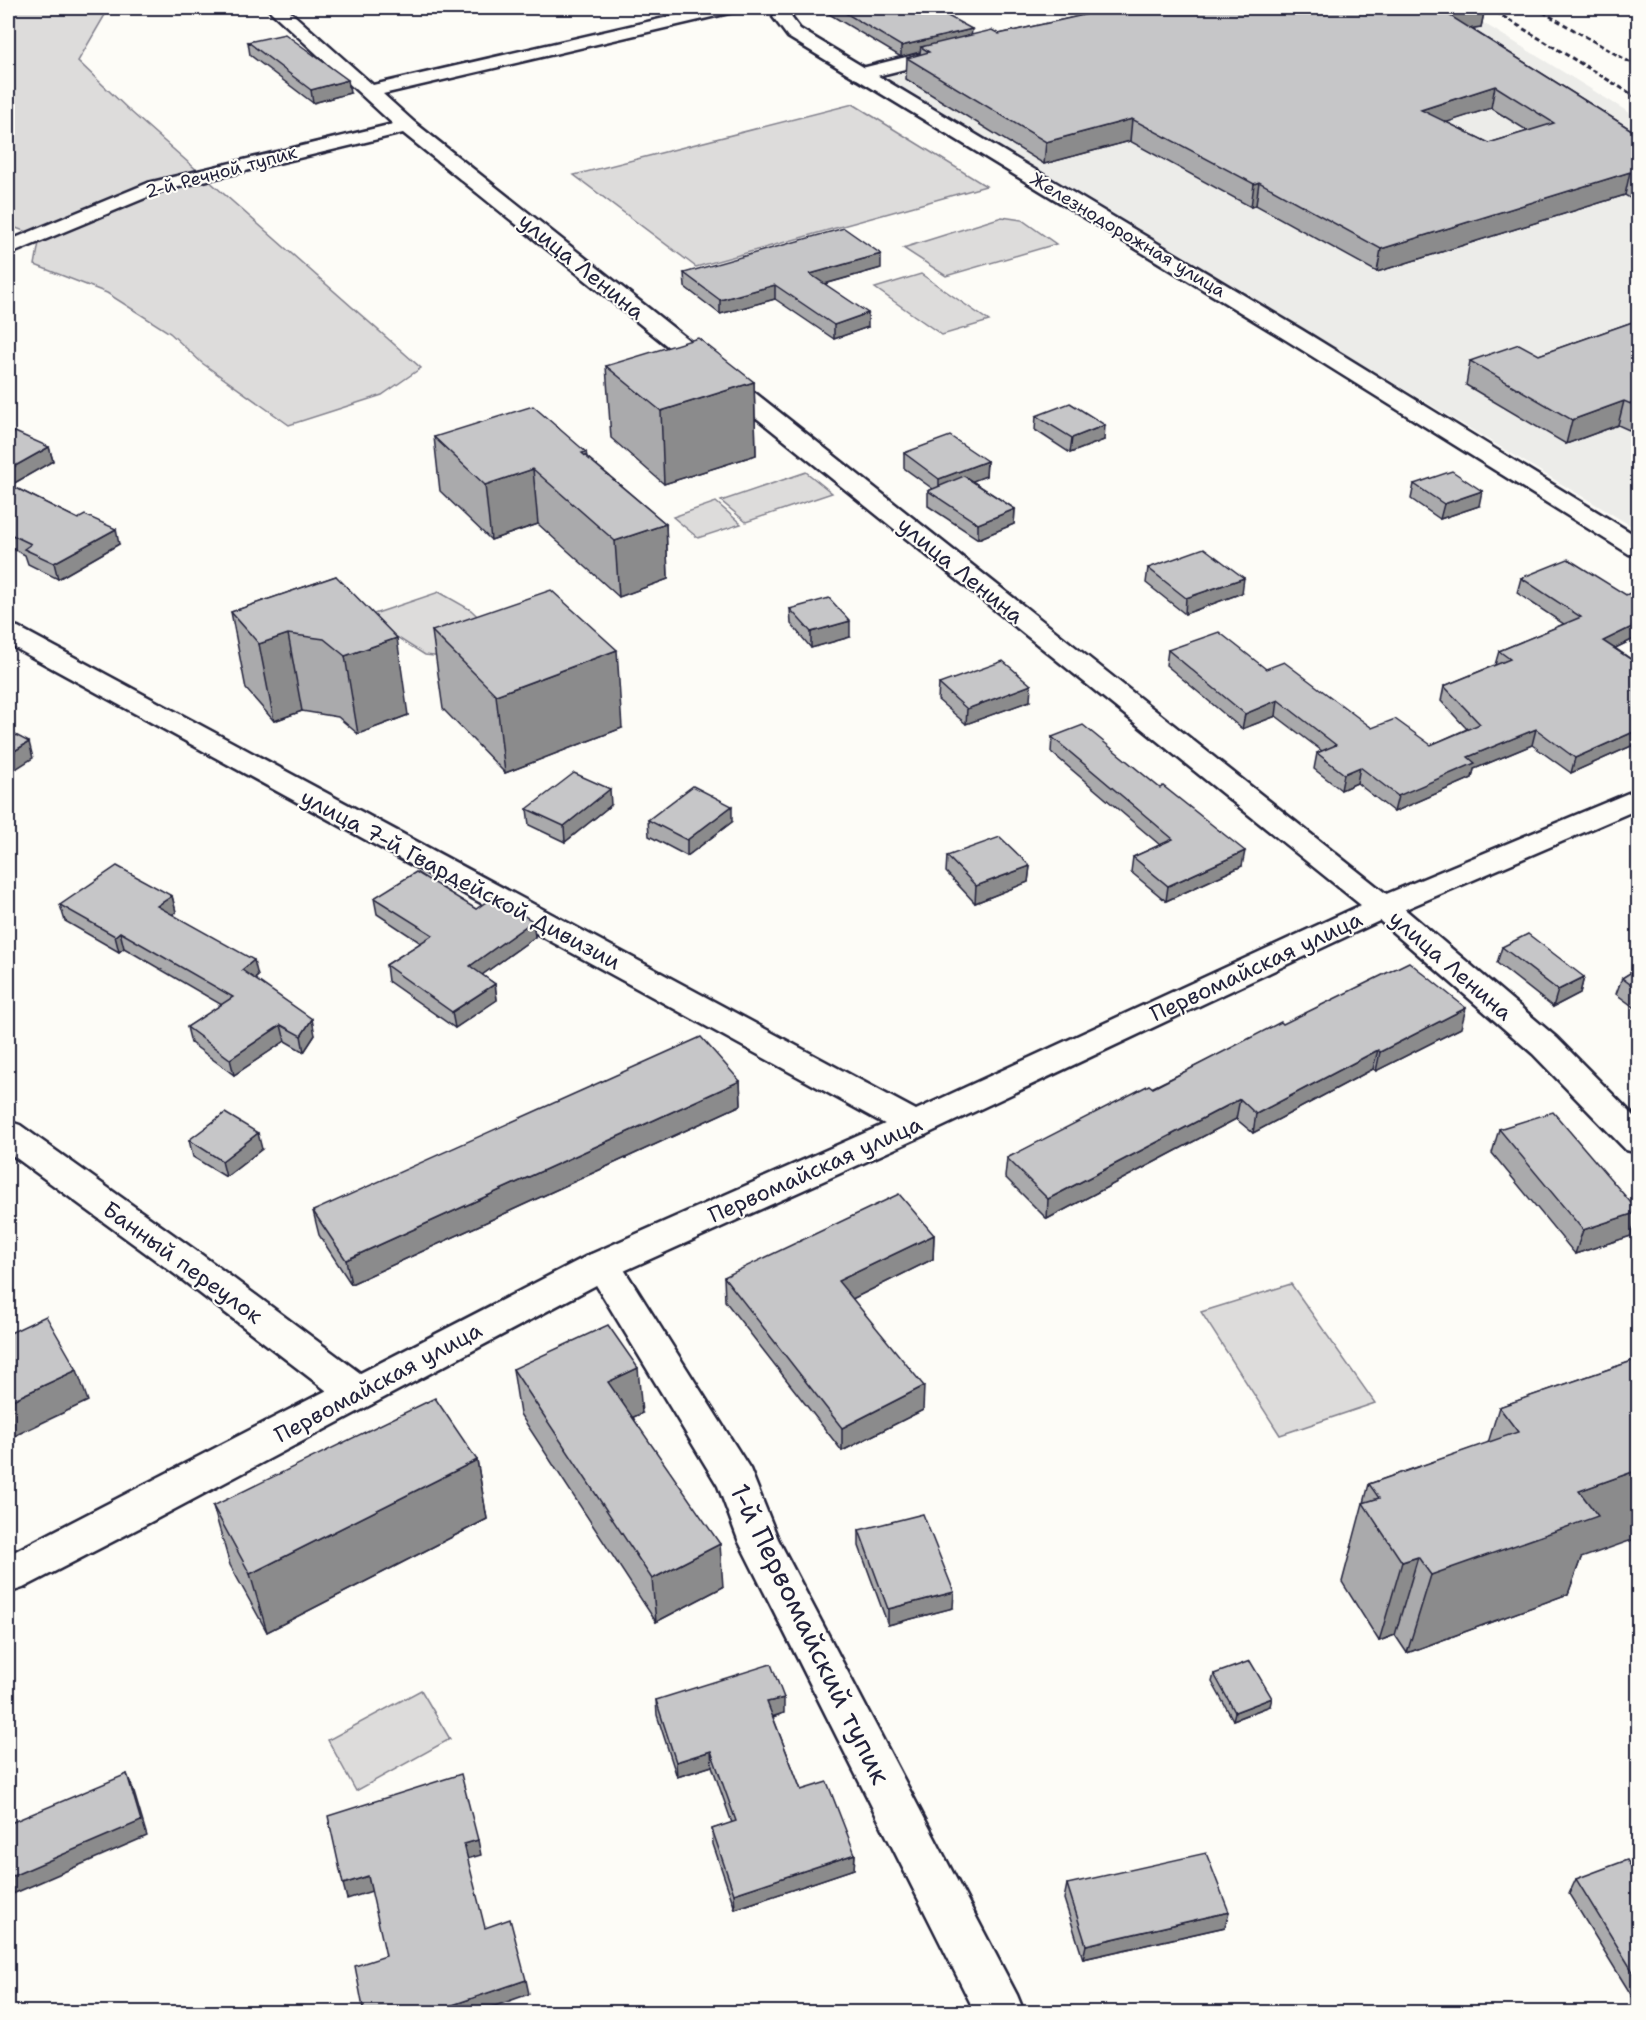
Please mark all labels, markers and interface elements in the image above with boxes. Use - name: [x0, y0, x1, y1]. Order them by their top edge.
- street label: 2-й Речной тупик: [143, 140, 300, 204]
- street label: Железнодорожная улица: [1026, 167, 1230, 303]
- street label: улица Ленина: [513, 207, 651, 326]
- street label: улица Ленина: [892, 511, 1030, 630]
- street label: улица 7-й Гвардейской Дивизии: [296, 782, 626, 976]
- street label: Первомайская улица: [1145, 904, 1367, 1028]
- street label: улица Ленина: [1383, 904, 1519, 1027]
- street label: Первомайская улица: [704, 1109, 927, 1230]
- street label: Банный переулок: [97, 1195, 269, 1330]
- street label: Первомайская улица: [269, 1315, 487, 1449]
- street label: 1-й Первомайский тупик: [721, 1477, 899, 1790]

